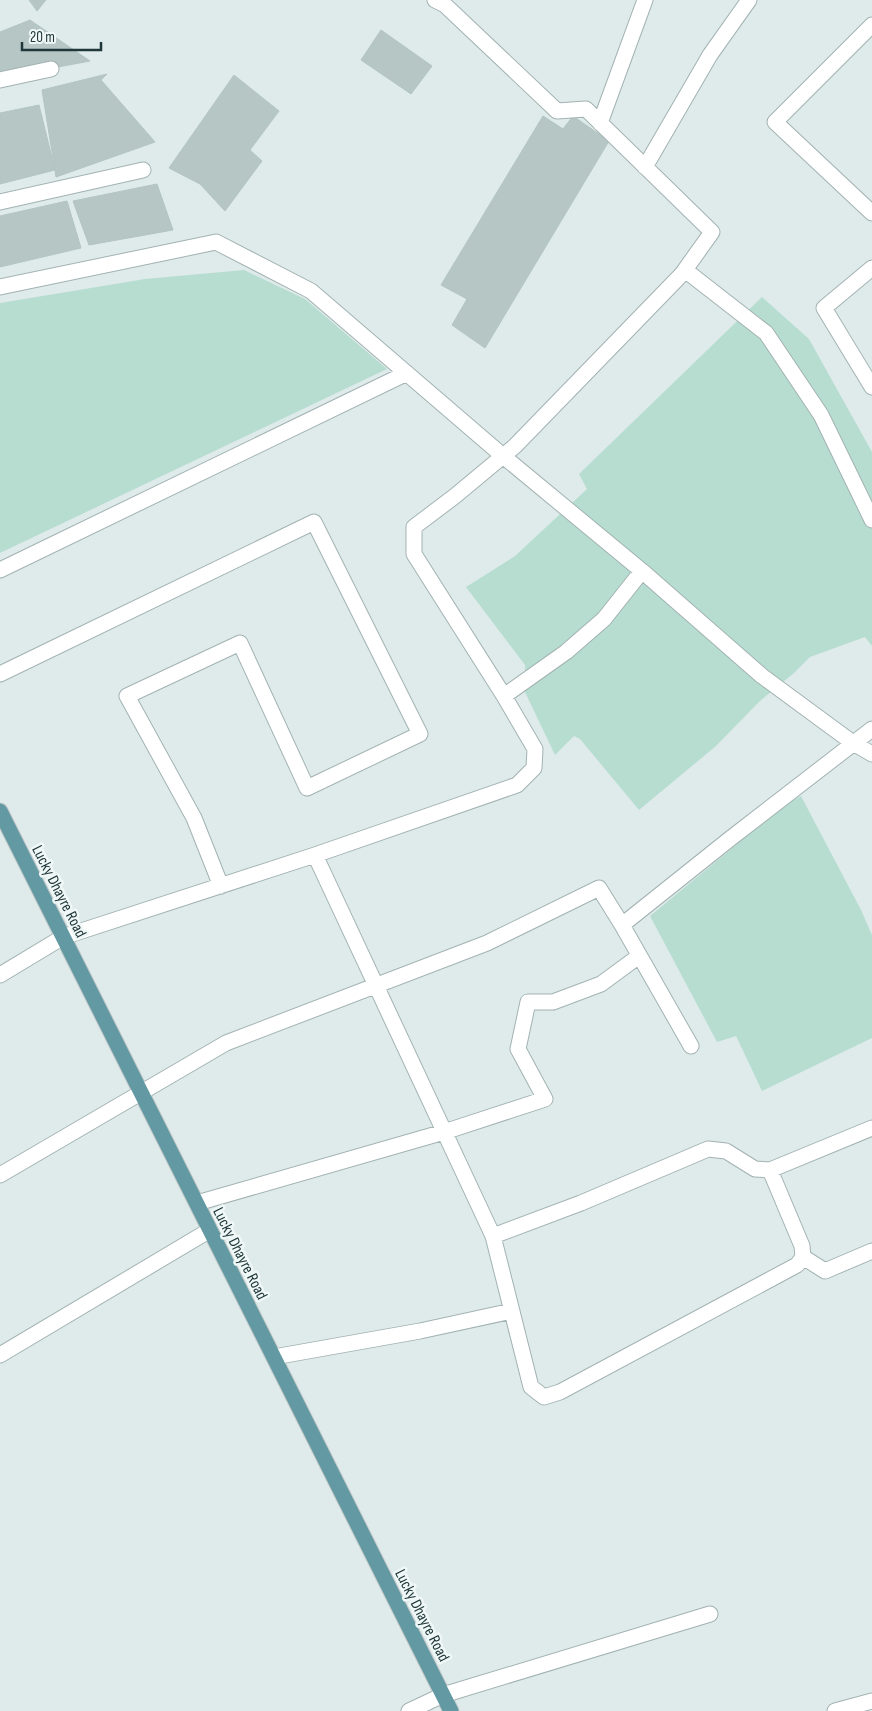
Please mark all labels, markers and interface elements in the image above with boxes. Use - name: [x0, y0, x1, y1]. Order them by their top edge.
- scale bar: [22, 20, 101, 52]
- text: 20 m: [30, 28, 55, 47]
- street label: Lucky Dhayre Road: [27, 842, 90, 941]
- street label: Lucky Dhayre Road: [208, 1204, 271, 1303]
- street label: Lucky Dhayre Road: [390, 1566, 453, 1665]

